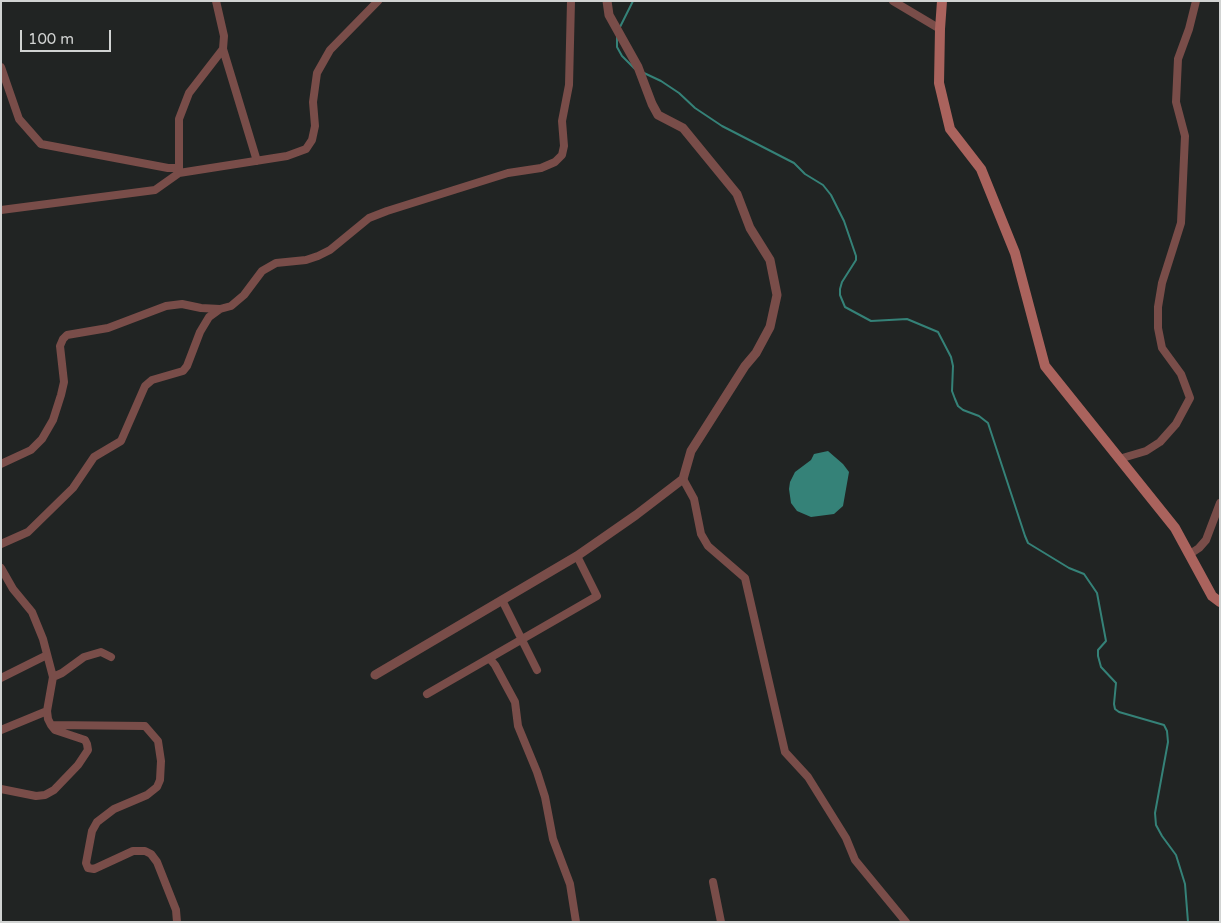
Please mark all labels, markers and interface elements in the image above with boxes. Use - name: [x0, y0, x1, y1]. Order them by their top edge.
- scale bar: [22, 20, 114, 52]
- text: 100 m: [28, 30, 74, 48]

